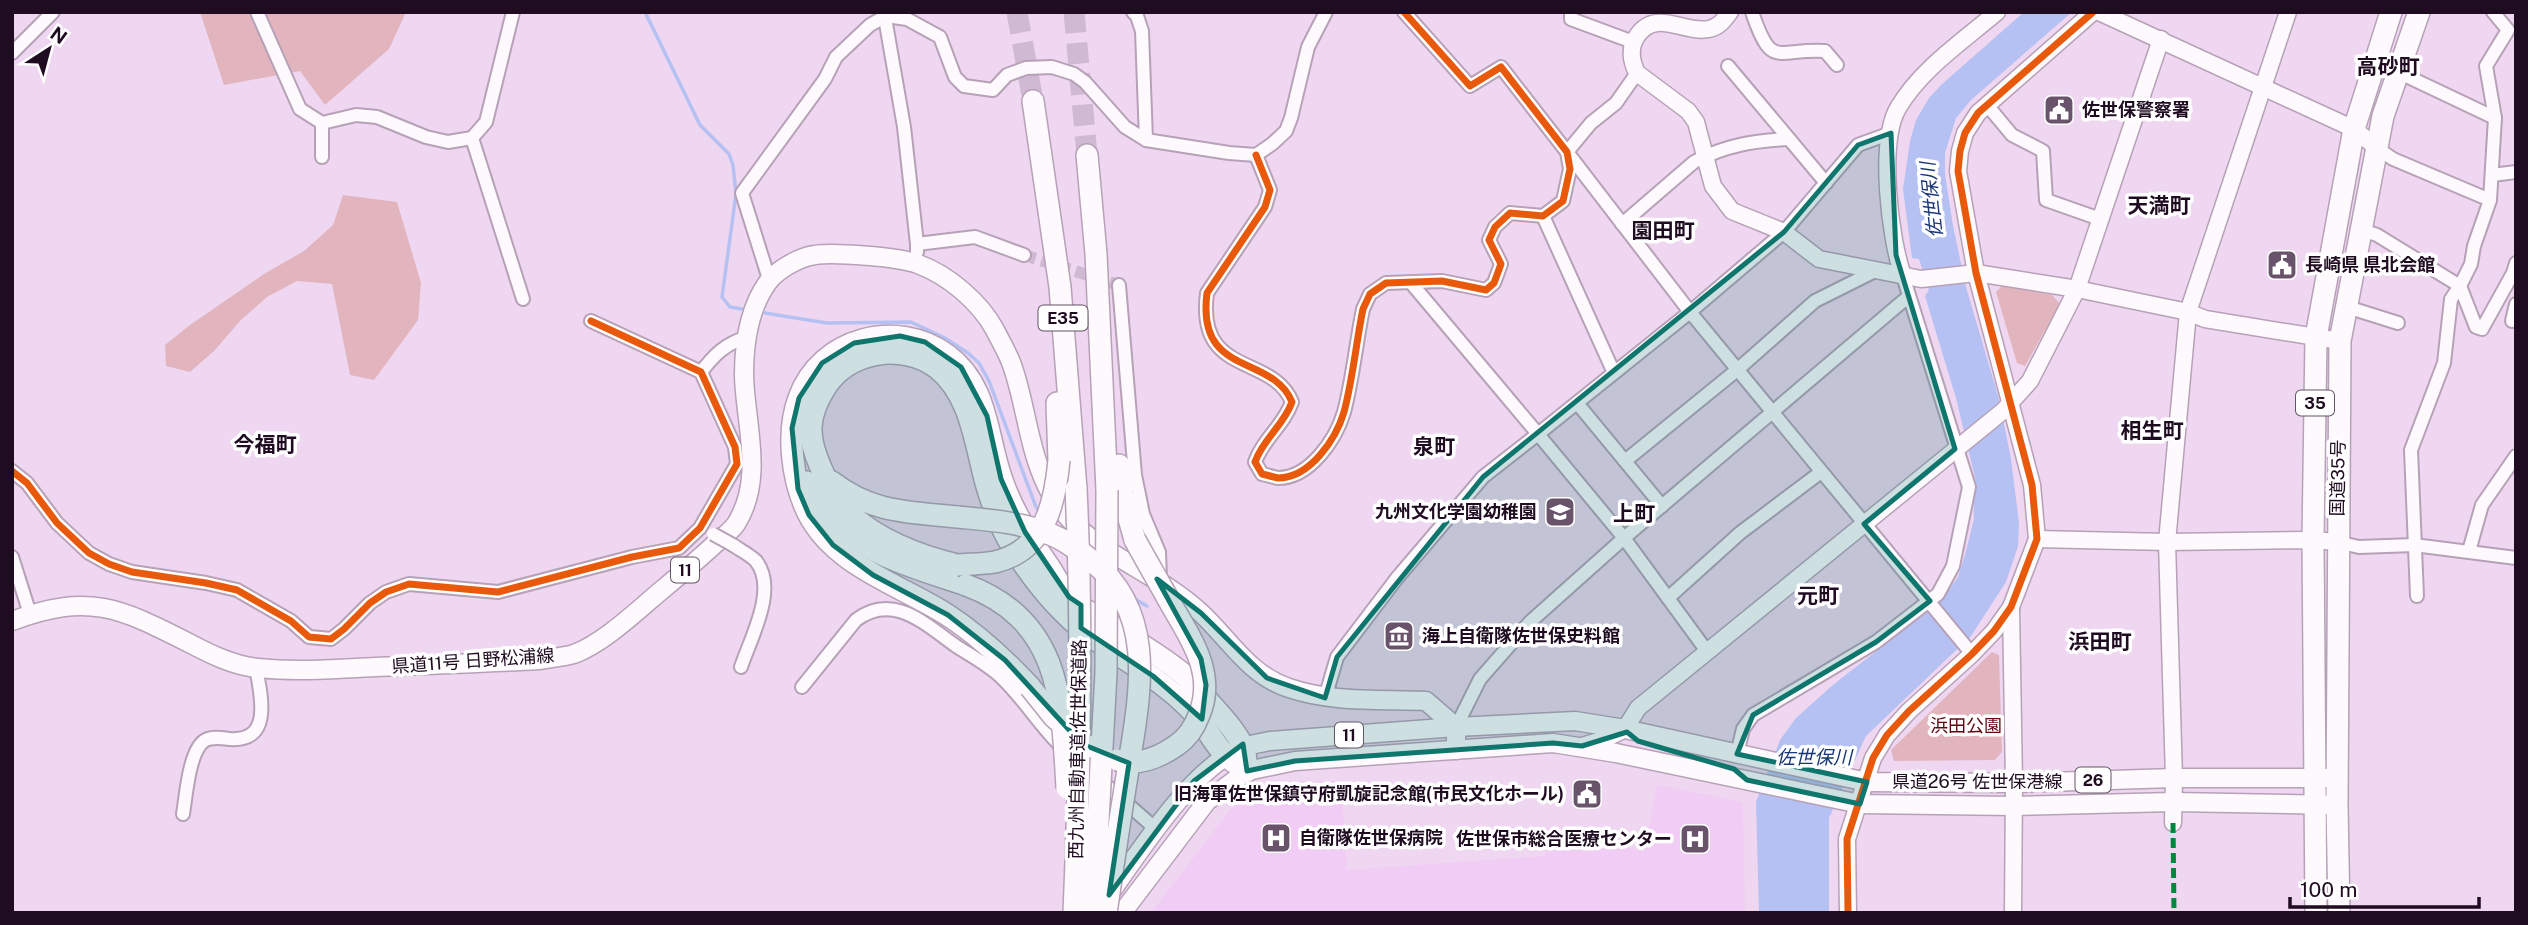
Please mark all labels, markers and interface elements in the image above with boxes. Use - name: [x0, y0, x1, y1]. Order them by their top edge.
- north arrow: [14, 14, 84, 84]
- text: N: [47, 22, 71, 49]
- district label: 高砂町: [2357, 54, 2420, 79]
- public building icon: 佐世保警察署: [2042, 93, 2076, 127]
- place label: 佐世保警察署: [2082, 99, 2190, 120]
- water label: 佐世保川: [1916, 159, 1946, 239]
- district label: 天満町: [2128, 193, 2191, 218]
- district label: 園田町: [1632, 218, 1695, 243]
- public building icon: 長崎県 県北会館: [2265, 248, 2299, 282]
- place label: 長崎県 県北会館: [2305, 254, 2435, 275]
- road number: E35: [1038, 306, 1088, 330]
- road number: 35: [2296, 390, 2334, 416]
- district label: 相生町: [2121, 418, 2184, 443]
- district label: 今福町: [234, 432, 297, 457]
- district label: 泉町: [1413, 434, 1455, 459]
- street label: 国道35号: [2326, 439, 2349, 517]
- school or university icon: 九州文化学園幼稚園: [1543, 495, 1577, 529]
- place label: 九州文化学園幼稚園: [1375, 501, 1537, 522]
- district label: 上町: [1613, 501, 1655, 526]
- road number: 11: [671, 558, 699, 582]
- district label: 元町: [1797, 583, 1839, 608]
- museum icon: 海上自衛隊佐世保史料館: [1382, 619, 1416, 653]
- place label: 海上自衛隊佐世保史料館: [1422, 625, 1620, 646]
- district label: 浜田町: [2069, 629, 2132, 654]
- street label: 西九州自動車道;佐世保道路: [1065, 639, 1090, 859]
- street label: 県道11号 日野松浦線: [391, 644, 555, 677]
- park label: 浜田公園: [1930, 715, 2002, 736]
- road number: 11: [1335, 722, 1363, 748]
- water label: 佐世保川: [1776, 746, 1854, 768]
- road number: 26: [2076, 768, 2110, 792]
- street label: 県道26号 佐世保港線: [1892, 771, 2062, 792]
- public building icon: 旧海軍佐世保鎮守府凱旋記念館(市民文化ホール): [1570, 777, 1604, 811]
- place label: 旧海軍佐世保鎮守府凱旋記念館(市民文化ホール): [1174, 783, 1564, 804]
- hospital icon: 自衛隊佐世保病院: [1259, 821, 1293, 855]
- hospital icon: 佐世保市総合医療センター: [1678, 822, 1712, 856]
- place label: 自衛隊佐世保病院: [1299, 827, 1443, 848]
- place label: 佐世保市総合医療センター: [1456, 828, 1672, 849]
- scale bar: [2290, 866, 2479, 910]
- text: 100 m: [2300, 877, 2357, 902]

